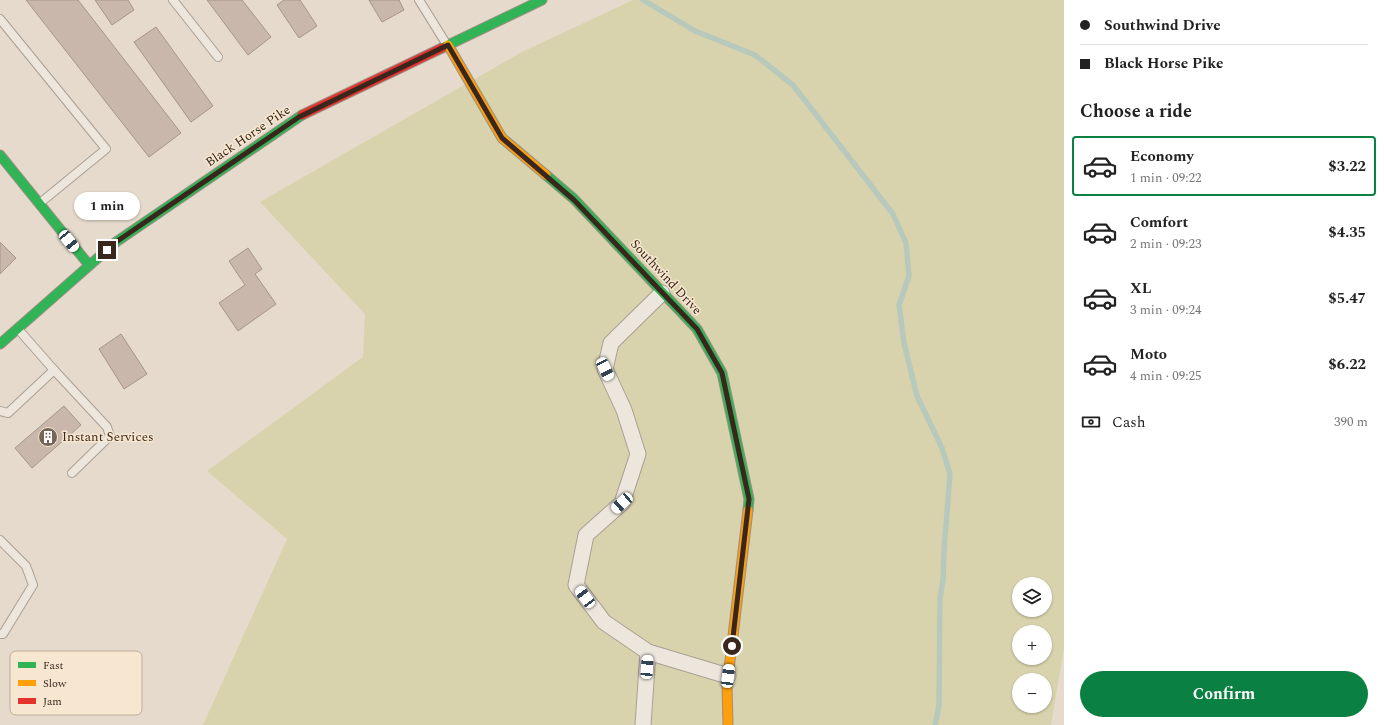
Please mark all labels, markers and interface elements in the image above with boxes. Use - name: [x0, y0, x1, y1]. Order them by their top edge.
- text: Southwind Drive: [1104, 14, 1221, 37]
- text: Black Horse Pike: [1104, 52, 1223, 75]
- text: Choose a ride: [1080, 98, 1192, 125]
- street label: Black Horse Pike: [201, 100, 295, 172]
- text: Economy: [1130, 145, 1194, 168]
- icon: car: [1082, 148, 1118, 184]
- text: $3.22: [1328, 155, 1366, 178]
- text: 1 min · 09:22: [1130, 168, 1202, 188]
- callout: 1 min: [74, 192, 140, 220]
- text: 1 min: [90, 196, 124, 216]
- text: Comfort: [1130, 211, 1188, 234]
- icon: car: [1082, 214, 1118, 250]
- text: $4.35: [1328, 221, 1366, 244]
- car: [57, 228, 81, 254]
- text: 2 min · 09:23: [1130, 234, 1202, 254]
- street label: Southwind Drive: [626, 235, 706, 319]
- route end: [98, 241, 116, 259]
- text: XL: [1130, 277, 1151, 300]
- icon: car: [1082, 280, 1118, 316]
- text: $5.47: [1328, 287, 1366, 310]
- text: 3 min · 09:24: [1130, 300, 1202, 320]
- text: Moto: [1130, 343, 1167, 366]
- icon: car: [1082, 346, 1118, 382]
- text: $6.22: [1328, 353, 1366, 376]
- car: [594, 356, 616, 382]
- text: 4 min · 09:25: [1130, 366, 1202, 386]
- icon: cash: [1080, 411, 1102, 433]
- text: Cash: [1112, 411, 1145, 434]
- text: 390 m: [1334, 412, 1368, 432]
- building icon: Instant Services: [37, 426, 59, 448]
- place label: Instant Services: [62, 427, 154, 447]
- car: [609, 491, 635, 515]
- map controls: [1012, 577, 1052, 713]
- button: layers: [1012, 577, 1052, 617]
- car: [573, 584, 597, 610]
- button: +: [1012, 625, 1052, 665]
- route start: [723, 637, 741, 655]
- legend: [10, 651, 142, 715]
- car: [640, 655, 654, 679]
- text: Fast: [43, 657, 64, 674]
- car: [721, 663, 735, 689]
- button: Confirm: [1080, 671, 1368, 717]
- button: −: [1012, 673, 1052, 713]
- text: Slow: [43, 675, 67, 692]
- text: Jam: [43, 693, 62, 710]

